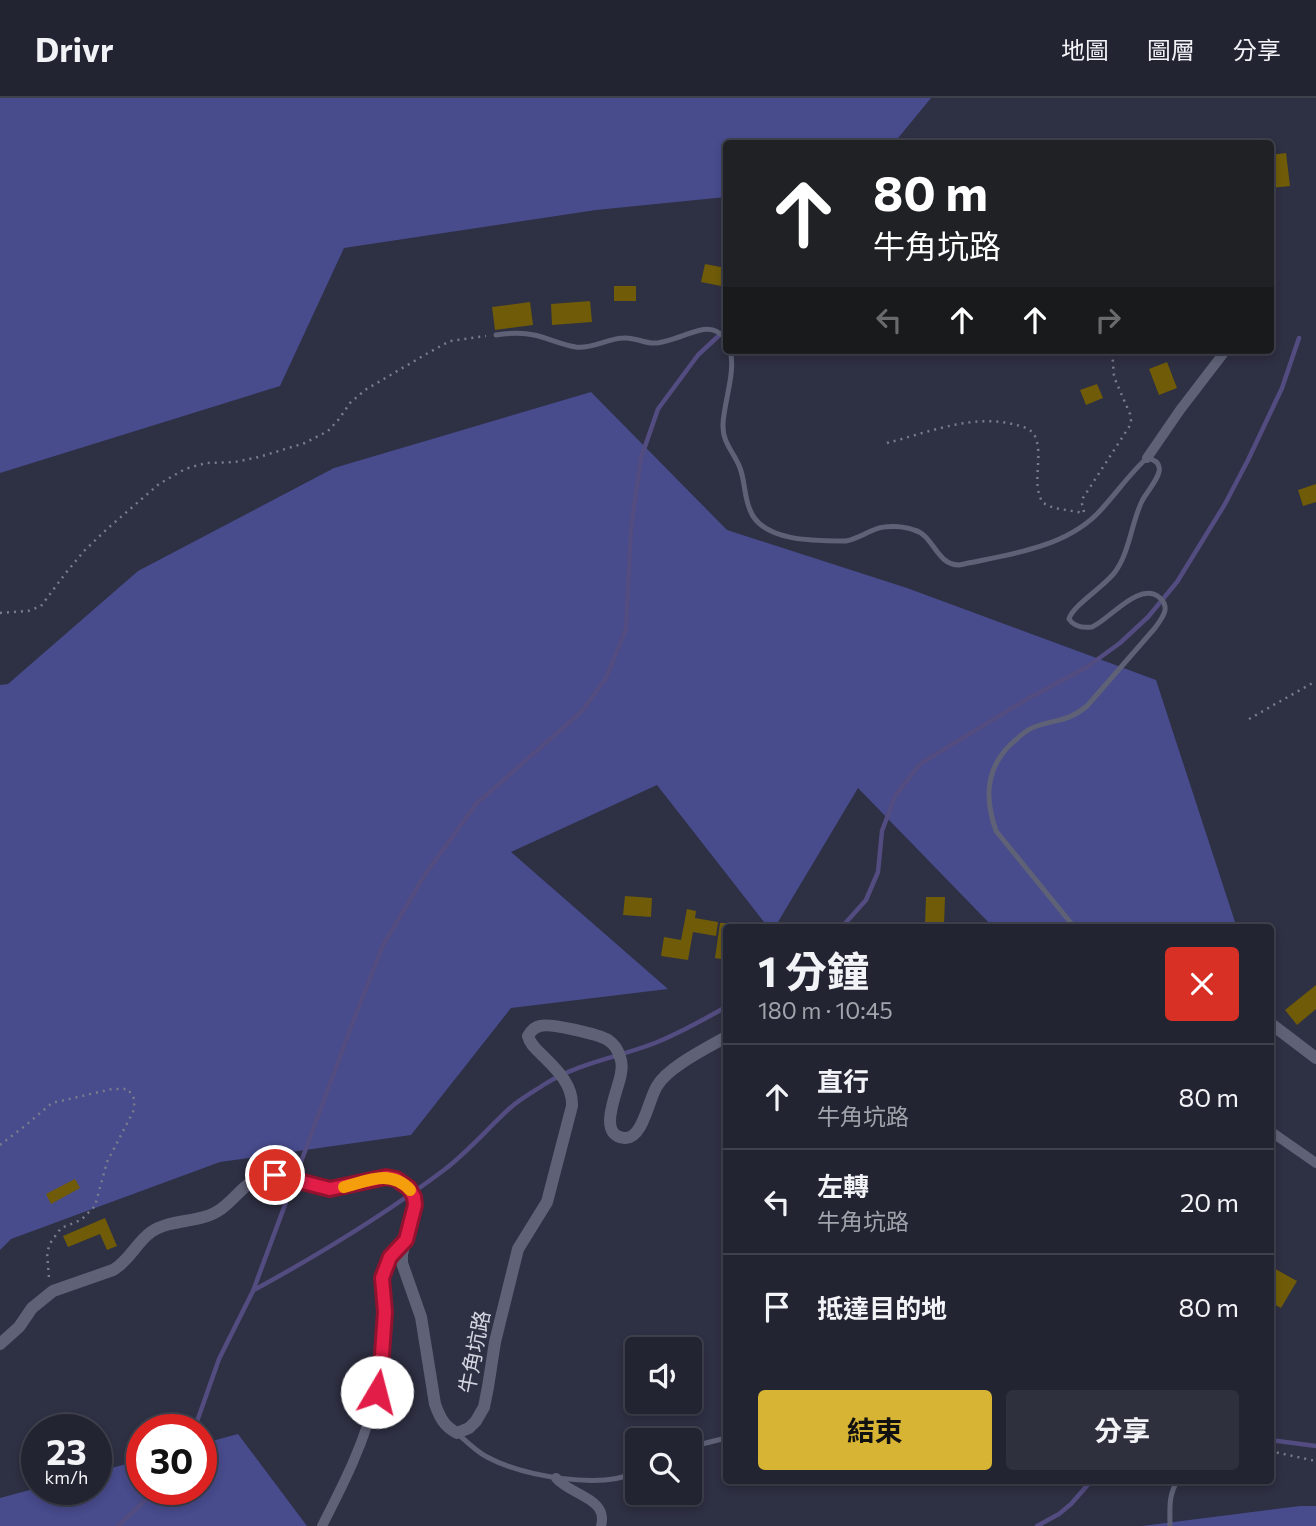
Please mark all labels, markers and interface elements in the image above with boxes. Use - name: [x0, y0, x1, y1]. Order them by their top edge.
- text: Drivr: [35, 28, 114, 69]
- text: 地圖: [1061, 35, 1109, 64]
- text: 圖層: [1147, 35, 1195, 64]
- text: 分享: [1233, 35, 1281, 64]
- text: 80 m: [873, 161, 988, 221]
- icon: ahead: [758, 168, 849, 259]
- text: 牛角坑路: [873, 225, 1001, 265]
- icon: left: [870, 301, 908, 339]
- icon: ahead: [943, 301, 981, 339]
- icon: ahead: [1016, 301, 1054, 339]
- icon: right: [1089, 301, 1127, 339]
- text: 1 分鐘: [758, 944, 869, 996]
- button: close: [1165, 947, 1239, 1021]
- text: 180 m · 10:45: [758, 996, 893, 1024]
- text: 直行: [817, 1065, 869, 1096]
- icon: ahead: [758, 1078, 796, 1116]
- text: 80 m: [1179, 1081, 1239, 1112]
- text: 牛角坑路: [817, 1102, 909, 1130]
- pin: [245, 1145, 305, 1205]
- icon: arrive: [256, 1156, 294, 1194]
- text: 左轉: [817, 1170, 869, 1201]
- icon: left: [758, 1183, 796, 1221]
- text: 20 m: [1180, 1186, 1239, 1217]
- text: 牛角坑路: [817, 1207, 909, 1235]
- icon: arrive: [758, 1288, 796, 1326]
- text: 80 m: [1179, 1291, 1239, 1322]
- text: 抵達目的地: [817, 1292, 947, 1323]
- street label: 牛角坑路: [453, 1308, 494, 1395]
- map controls: [625, 1337, 702, 1505]
- button: sound: [625, 1337, 702, 1414]
- position arrow: [340, 1355, 414, 1429]
- button: 結束: [758, 1390, 992, 1470]
- button: 分享: [1006, 1390, 1239, 1470]
- speed limit sign: 30: [126, 1414, 217, 1505]
- button: search: [625, 1428, 702, 1505]
- text: 23: [46, 1429, 87, 1472]
- text: km/h: [45, 1466, 88, 1488]

